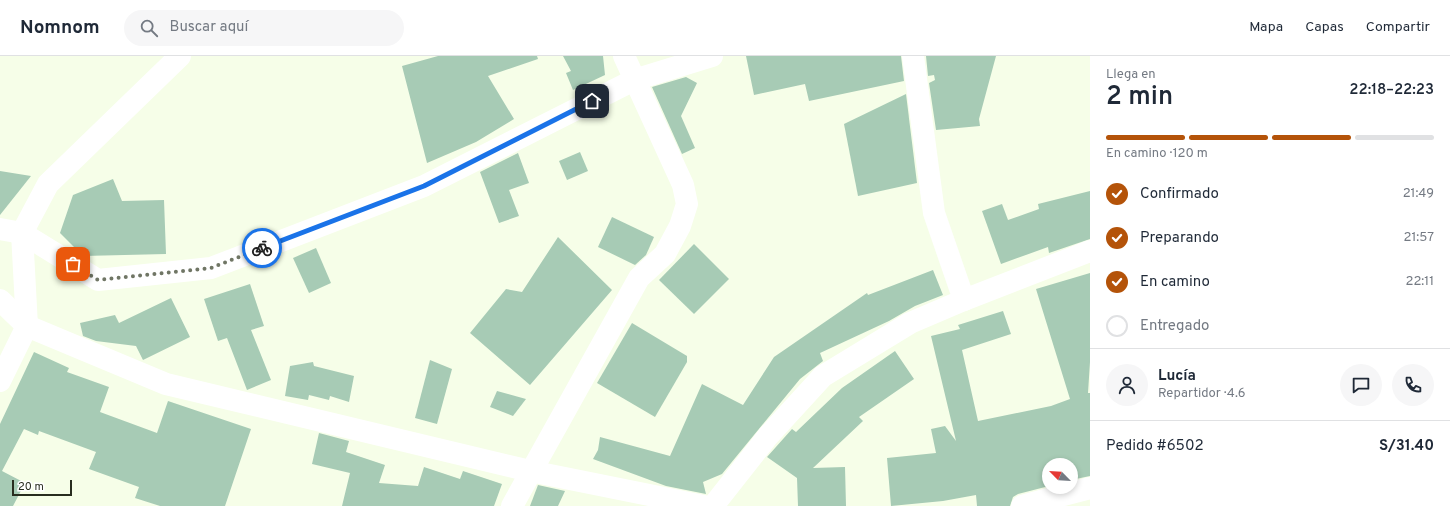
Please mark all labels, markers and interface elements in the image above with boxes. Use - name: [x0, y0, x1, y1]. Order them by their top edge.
- search box: [124, 10, 404, 46]
- text: Nomnom: [20, 16, 100, 40]
- icon: search: [138, 17, 160, 39]
- text: Buscar aquí: [170, 18, 248, 37]
- text: Mapa: [1249, 19, 1283, 36]
- text: Capas: [1305, 19, 1344, 36]
- text: Compartir: [1366, 19, 1430, 36]
- text: Llega en: [1106, 67, 1156, 83]
- text: 2 min: [1106, 81, 1173, 114]
- text: 22:18–22:23: [1349, 81, 1434, 100]
- pin: [575, 84, 609, 118]
- icon: home: [581, 90, 603, 112]
- text: En camino · 120 m: [1106, 146, 1208, 162]
- icon: check: [1106, 183, 1128, 205]
- text: Confirmado: [1140, 185, 1219, 204]
- text: 21:49: [1403, 186, 1434, 202]
- icon: check: [1106, 227, 1128, 249]
- courier: [242, 228, 282, 268]
- text: Preparando: [1140, 229, 1219, 248]
- text: 21:57: [1404, 230, 1434, 246]
- icon: bike: [251, 237, 273, 259]
- pin: [56, 247, 90, 281]
- icon: bag: [62, 253, 84, 275]
- icon: check: [1106, 271, 1128, 293]
- text: En camino: [1140, 273, 1210, 292]
- text: 22:11: [1405, 274, 1434, 290]
- text: Entregado: [1140, 317, 1209, 336]
- button: person: [1106, 364, 1148, 406]
- button: chat: [1340, 364, 1382, 406]
- button: phone: [1392, 364, 1434, 406]
- text: Lucía: [1158, 367, 1196, 386]
- text: Repartidor · 4.6: [1158, 386, 1246, 402]
- text: Pedido #6502: [1106, 437, 1204, 456]
- text: S/31.40: [1379, 437, 1434, 456]
- north arrow: [1042, 458, 1078, 494]
- map controls: [1042, 458, 1078, 494]
- scale bar: [12, 478, 72, 497]
- text: 20 m: [18, 480, 44, 494]

